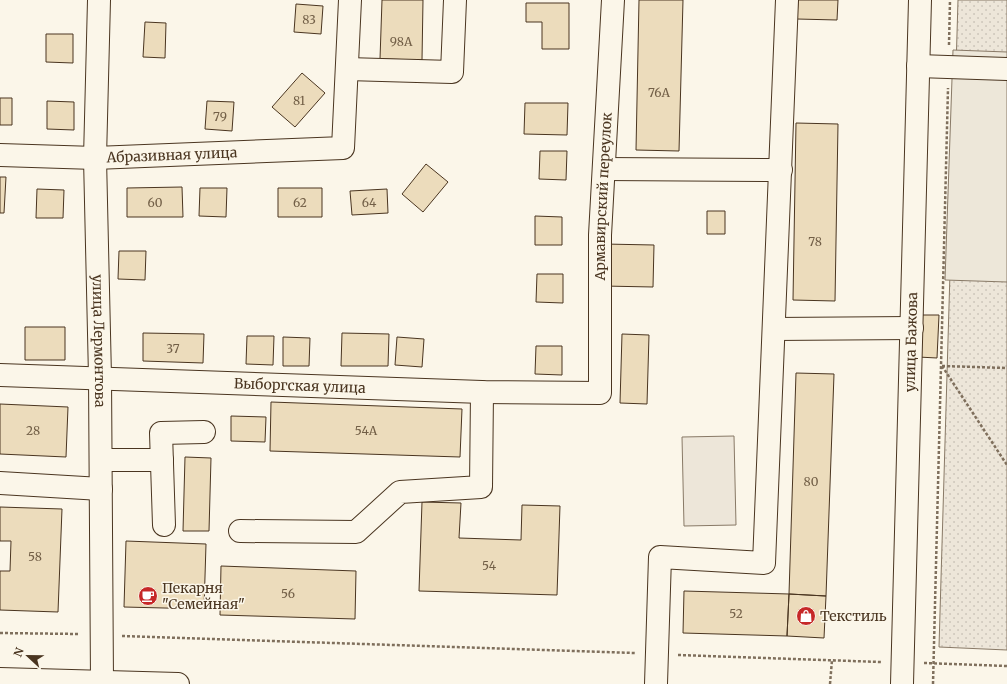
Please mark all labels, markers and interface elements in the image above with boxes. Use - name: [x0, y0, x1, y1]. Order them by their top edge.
- house number: 83: [302, 12, 316, 27]
- house number: 98А: [390, 34, 413, 49]
- house number: 76А: [648, 85, 670, 100]
- house number: 81: [293, 93, 306, 108]
- house number: 79: [213, 109, 227, 124]
- street label: Армавирский переулок: [591, 112, 616, 281]
- street label: Абразивная улица: [105, 143, 238, 167]
- house number: 60: [148, 195, 163, 210]
- house number: 62: [293, 195, 307, 210]
- house number: 64: [362, 195, 377, 210]
- house number: 78: [808, 234, 822, 249]
- street label: улица Лермонтова: [89, 274, 109, 408]
- street label: улица Бажова: [901, 291, 921, 392]
- house number: 37: [166, 341, 180, 356]
- street label: Выборгская улица: [234, 374, 367, 397]
- house number: 28: [26, 423, 40, 438]
- house number: 54А: [355, 423, 378, 438]
- house number: 80: [804, 474, 819, 489]
- house number: 58: [28, 549, 42, 564]
- house number: 54: [482, 558, 497, 573]
- place label: Пекарня "Семейная": [162, 579, 245, 613]
- cafe icon: Пекарня "Семейная": [137, 585, 159, 607]
- house number: 56: [281, 586, 295, 601]
- shop icon: Текстиль: [795, 605, 817, 627]
- house number: 52: [729, 606, 743, 621]
- place label: Текстиль: [820, 607, 887, 625]
- north arrow: [8, 636, 48, 676]
- text: N: [11, 645, 27, 659]

